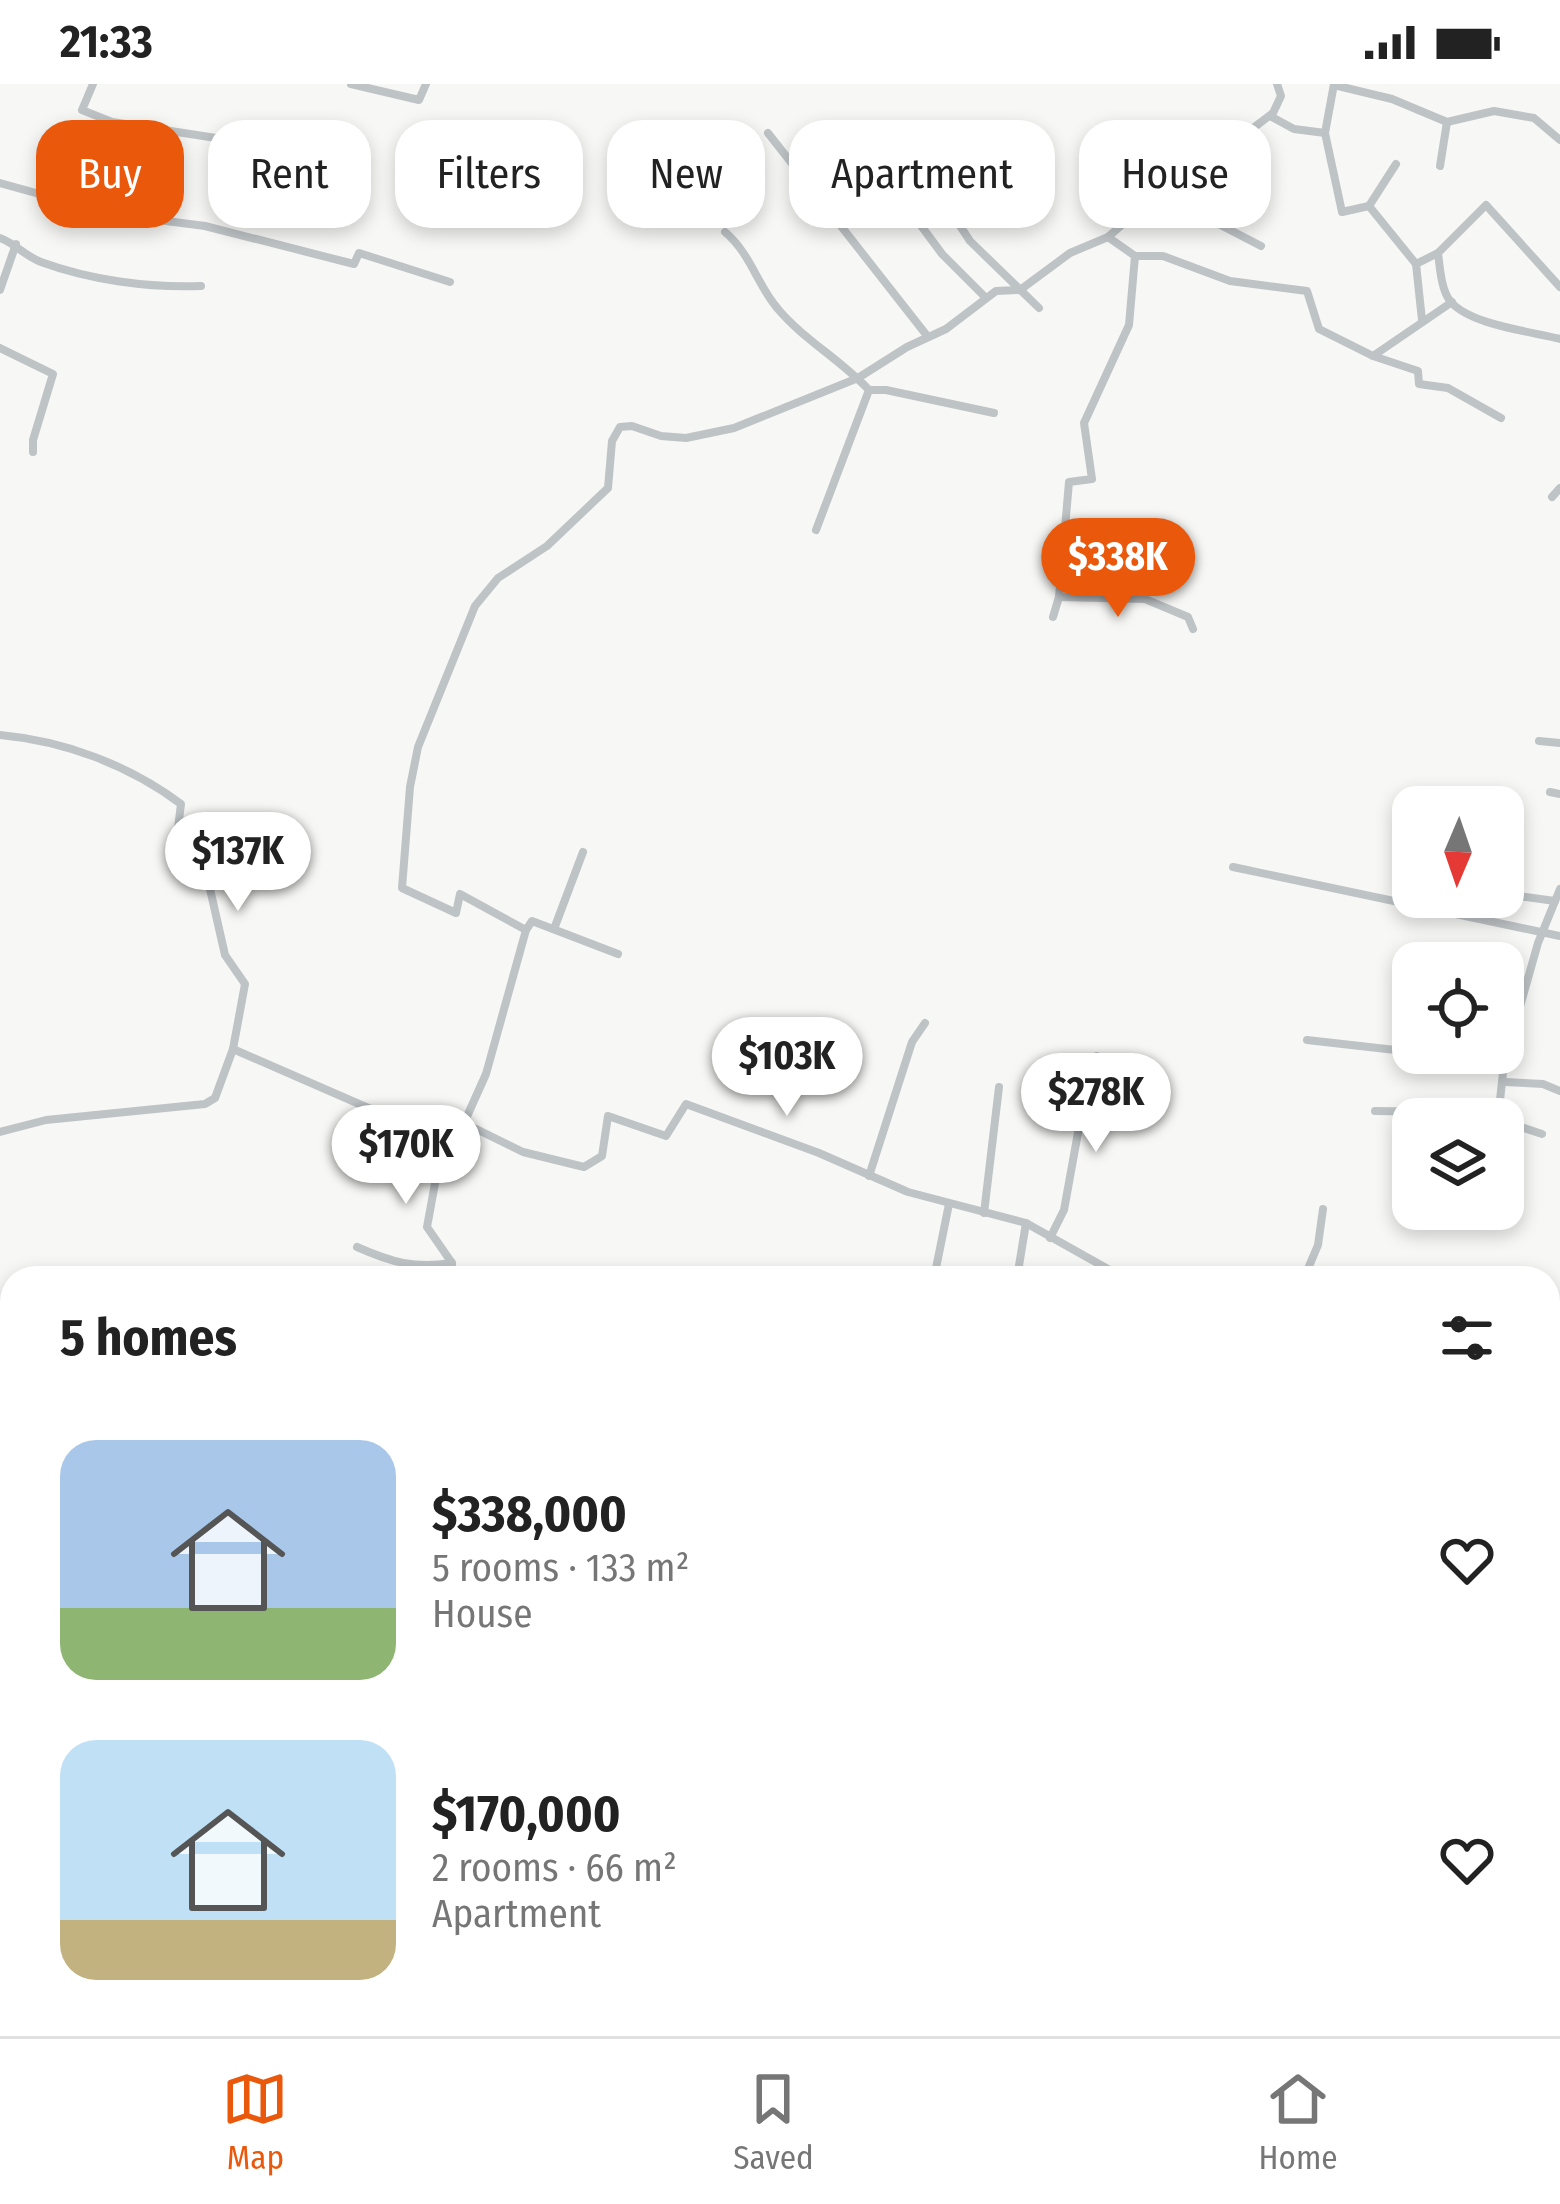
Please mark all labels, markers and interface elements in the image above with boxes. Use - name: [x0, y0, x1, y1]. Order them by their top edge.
- text: 21:33: [60, 15, 153, 69]
- chip: Buy: [36, 120, 184, 228]
- chip: Rent: [208, 120, 371, 228]
- chip: Filters: [395, 120, 583, 228]
- chip: New: [607, 120, 765, 228]
- chip: Apartment: [789, 120, 1055, 228]
- chip: House: [1079, 120, 1271, 228]
- pin: $338K: [1034, 518, 1202, 620]
- text: $338K: [1068, 534, 1168, 580]
- north arrow: [1392, 786, 1524, 918]
- map controls: [1392, 786, 1524, 1230]
- pin: $137K: [154, 812, 322, 914]
- text: $137K: [192, 828, 284, 874]
- button: locate: [1392, 942, 1524, 1074]
- pin: $103K: [703, 1017, 871, 1119]
- text: $103K: [739, 1033, 835, 1079]
- pin: $278K: [1012, 1053, 1180, 1155]
- text: $278K: [1048, 1069, 1144, 1115]
- button: layers: [1392, 1098, 1524, 1230]
- pin: $170K: [322, 1105, 490, 1207]
- text: $170K: [359, 1121, 453, 1167]
- icon: filters: [1434, 1305, 1500, 1371]
- text: 5 homes: [60, 1307, 237, 1369]
- text: $338,000: [432, 1483, 627, 1545]
- icon: home: [156, 1488, 300, 1632]
- icon: heart: [1434, 1527, 1500, 1593]
- text: 5 rooms · 133 m²: [432, 1545, 689, 1591]
- text: House: [432, 1591, 532, 1637]
- text: $170,000: [432, 1783, 621, 1845]
- icon: home: [156, 1788, 300, 1932]
- icon: heart: [1434, 1827, 1500, 1893]
- text: 2 rooms · 66 m²: [432, 1845, 677, 1891]
- text: Apartment: [432, 1891, 601, 1937]
- tab: Map: [222, 2066, 288, 2178]
- tab: Saved: [733, 2066, 814, 2178]
- tab: Home: [1259, 2066, 1338, 2178]

